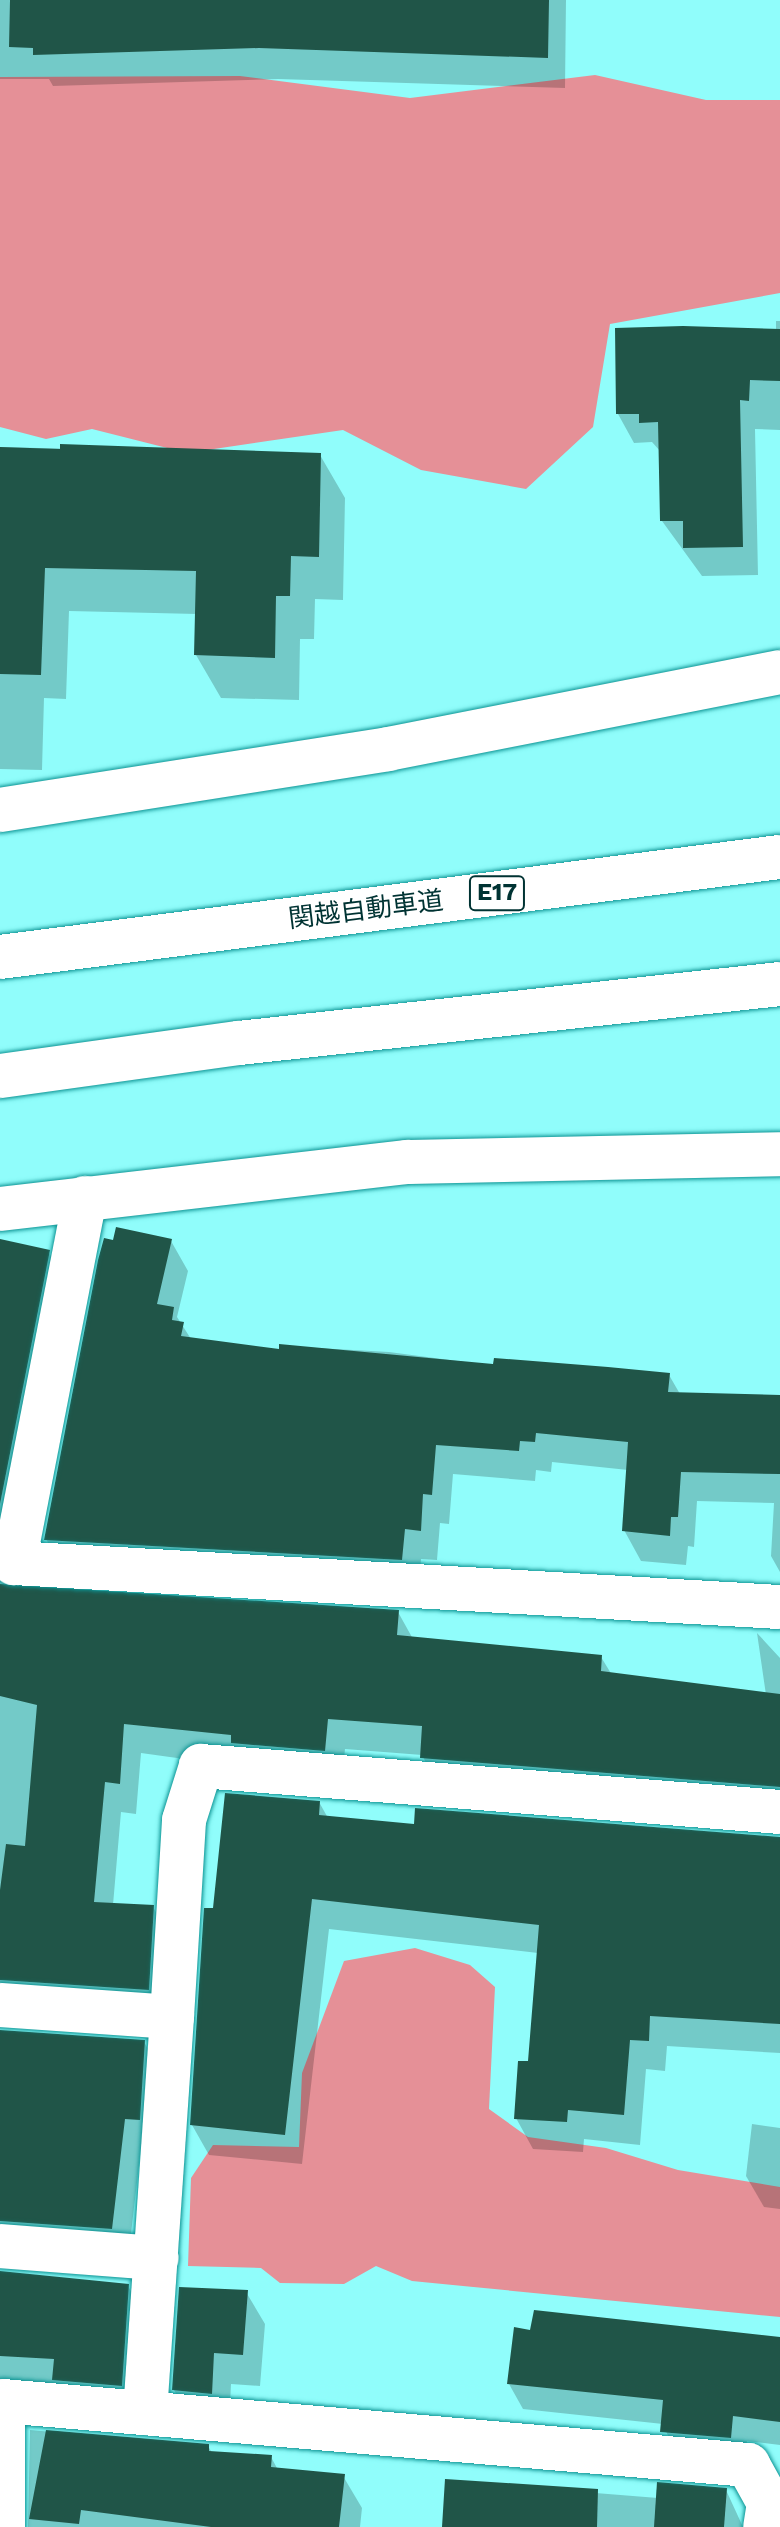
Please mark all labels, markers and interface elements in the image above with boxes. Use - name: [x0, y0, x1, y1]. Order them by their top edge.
- road number: E17: [467, 873, 527, 913]
- street label: 関越自動車道: [287, 885, 445, 935]

